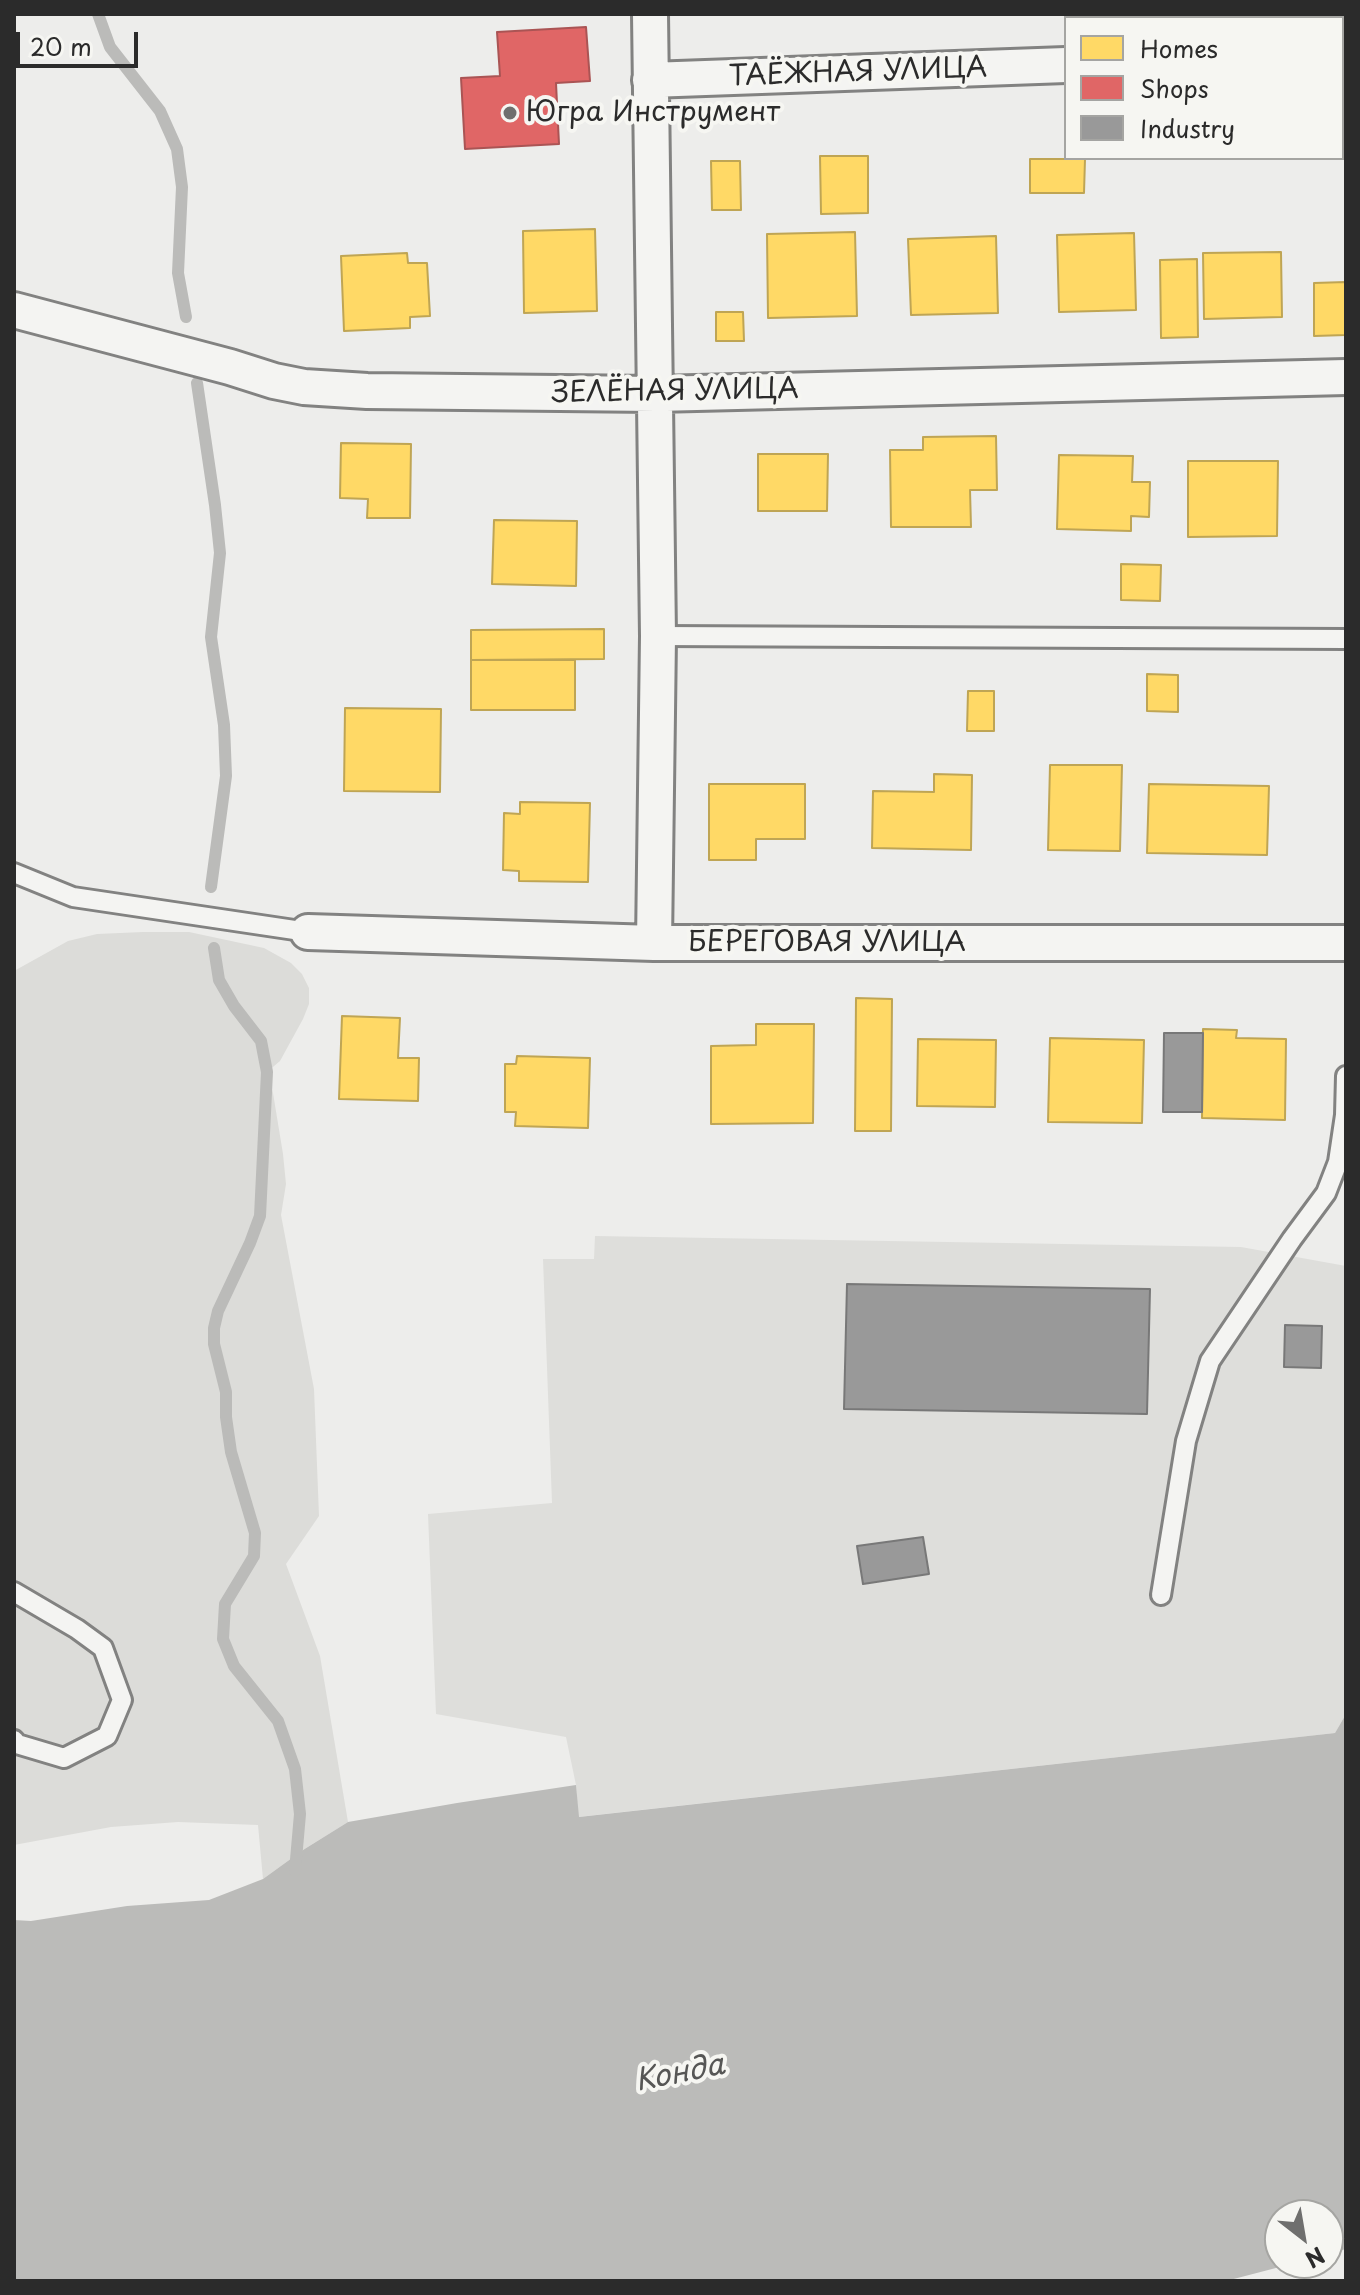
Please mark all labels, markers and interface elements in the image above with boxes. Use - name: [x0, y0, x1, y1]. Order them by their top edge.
- scale bar: [20, 16, 142, 66]
- legend: [1064, 16, 1344, 160]
- text: 20 m: [30, 28, 92, 64]
- text: Homes: [1140, 30, 1218, 66]
- street label: ТАЁЖНАЯ УЛИЦА: [728, 52, 988, 94]
- text: Shops: [1140, 70, 1209, 106]
- place label: Югра Инструмент: [526, 96, 780, 130]
- marker: Югра Инструмент: [501, 104, 519, 122]
- text: Industry: [1140, 110, 1235, 146]
- street label: ЗЕЛЁНАЯ УЛИЦА: [551, 373, 799, 411]
- street label: БЕРЕГОВАЯ УЛИЦА: [688, 926, 966, 960]
- water label: Конда: [632, 2048, 728, 2100]
- north arrow: [1264, 2199, 1344, 2279]
- text: N: [1300, 2240, 1332, 2277]

